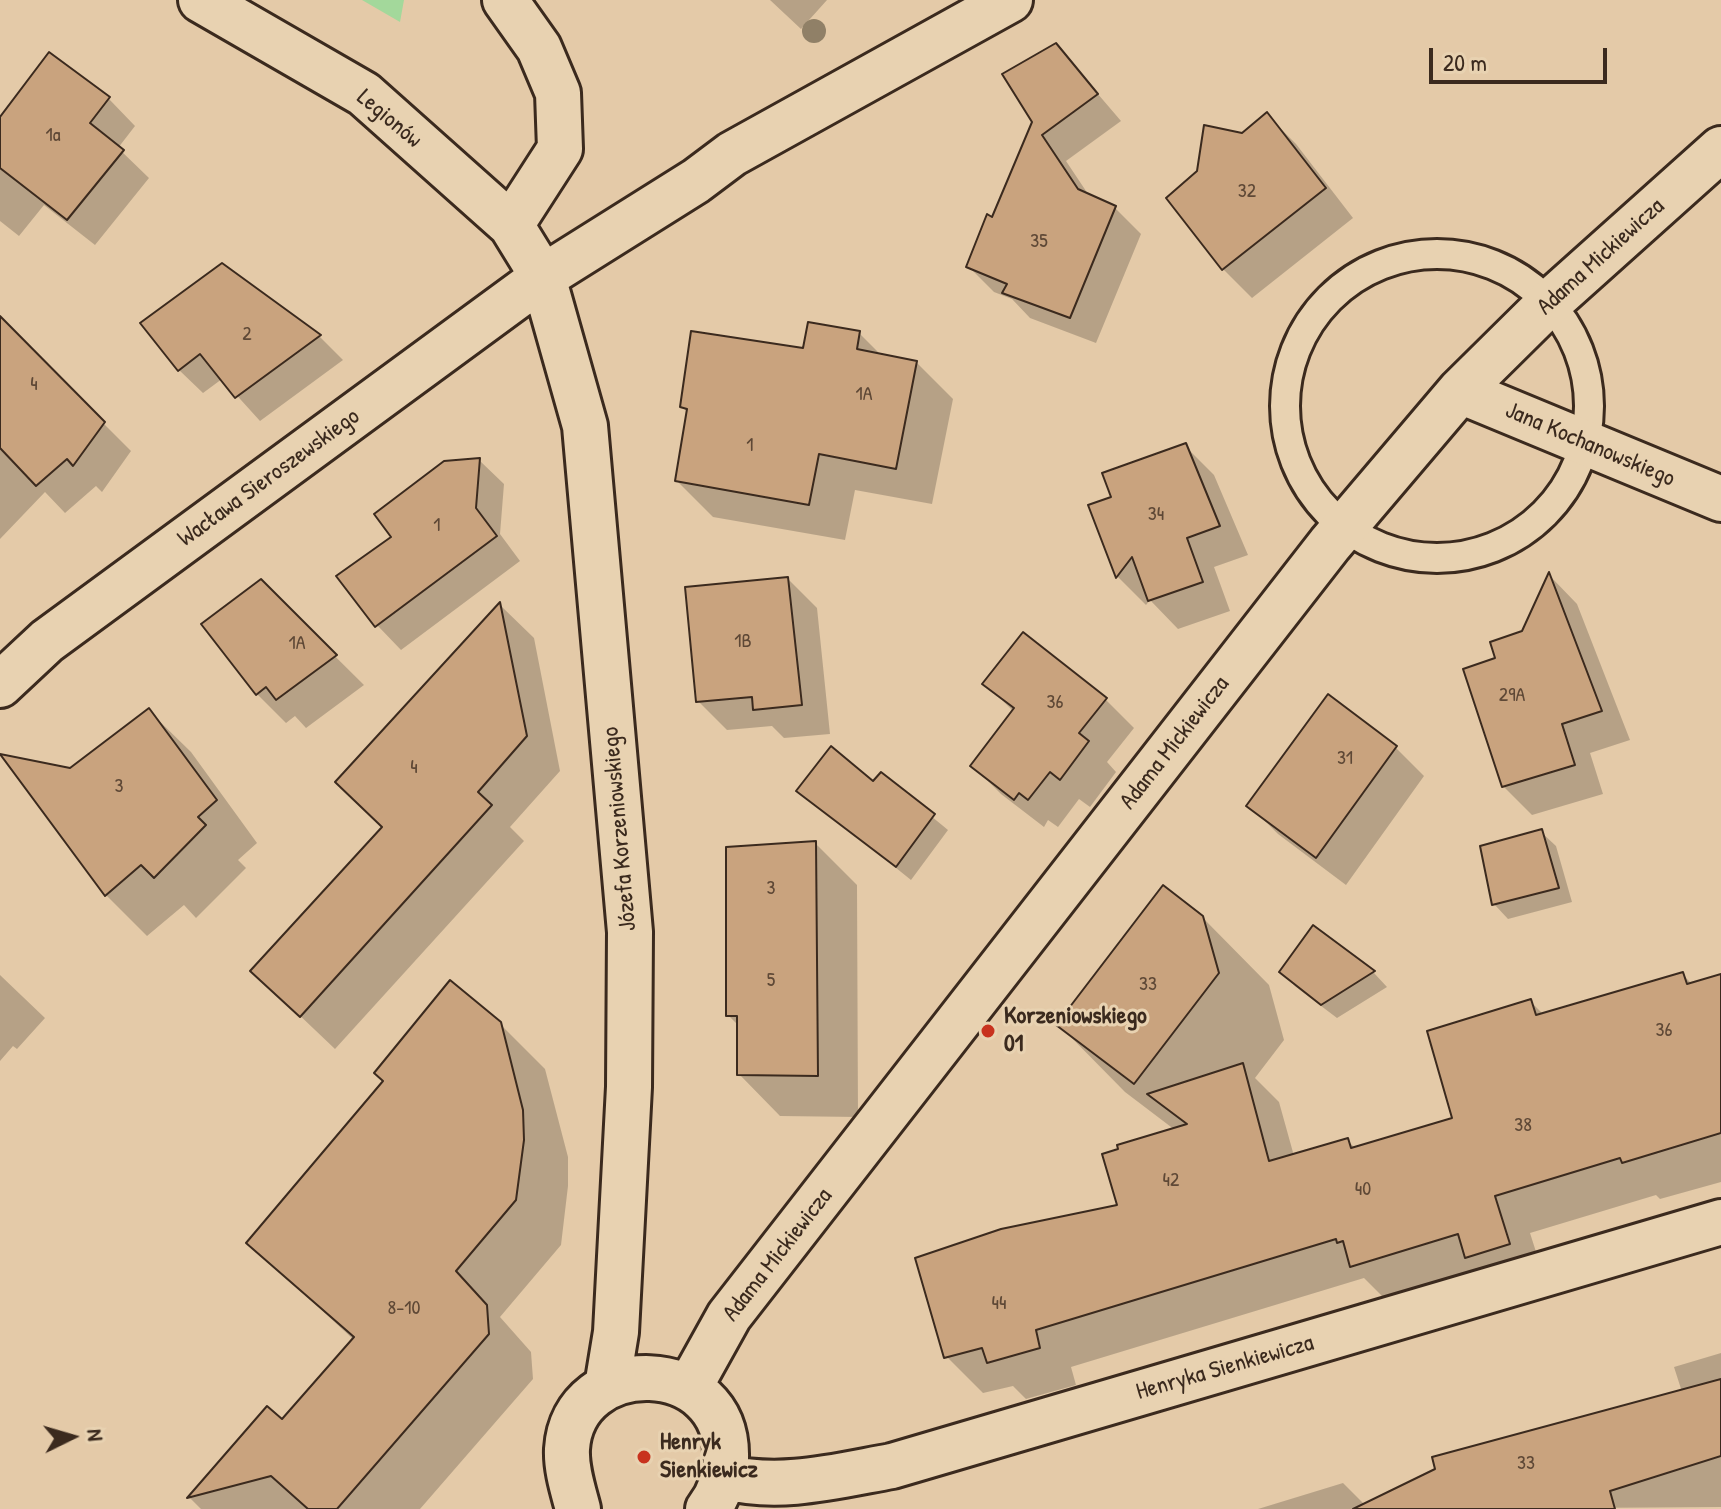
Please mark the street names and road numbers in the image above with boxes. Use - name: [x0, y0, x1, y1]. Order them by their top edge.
- street label: Legionów: [351, 84, 427, 154]
- street label: Adama Mickiewicza: [1532, 192, 1670, 322]
- street label: Jana Kochanowskiego: [1501, 396, 1679, 494]
- street label: Wacława Sieroszewskiego: [173, 402, 365, 554]
- street label: Adama Mickiewicza: [1114, 671, 1236, 815]
- street label: Józefa Korzeniowskiego: [597, 726, 643, 932]
- street label: Adama Mickiewicza: [717, 1183, 839, 1327]
- street label: Henryka Sienkiewicza: [1133, 1329, 1317, 1407]

